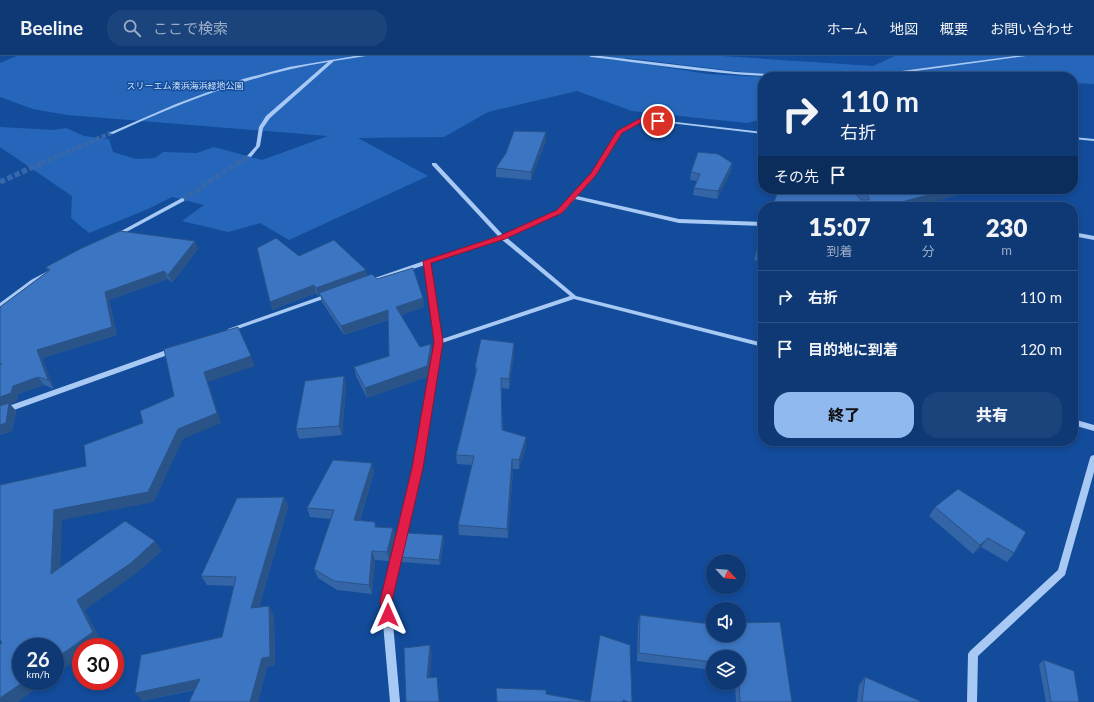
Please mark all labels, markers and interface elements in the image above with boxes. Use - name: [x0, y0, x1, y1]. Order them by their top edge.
- search box: [107, 10, 387, 46]
- text: Beeline: [20, 16, 83, 39]
- icon: search: [121, 17, 143, 39]
- text: ここで検索: [153, 19, 228, 37]
- text: ホーム: [826, 20, 868, 37]
- text: 地図: [890, 20, 918, 37]
- text: 概要: [940, 20, 968, 37]
- text: お問い合わせ: [990, 20, 1074, 37]
- park label: スリーエム湊浜海浜緑地公園: [126, 80, 244, 91]
- text: 110 m: [840, 84, 919, 118]
- icon: right: [774, 88, 826, 140]
- pin: [641, 104, 675, 138]
- icon: arrive: [647, 110, 669, 132]
- text: 右折: [840, 121, 876, 143]
- icon: arrive: [827, 164, 849, 186]
- text: その先: [774, 167, 819, 185]
- text: 15:07: [809, 212, 871, 241]
- text: 1: [921, 212, 935, 241]
- text: 230: [986, 213, 1027, 242]
- text: m: [1001, 242, 1012, 258]
- text: 到着: [827, 243, 853, 259]
- text: 分: [922, 243, 935, 259]
- icon: right: [774, 286, 796, 308]
- text: 右折: [808, 288, 838, 306]
- text: 110 m: [1020, 288, 1062, 306]
- icon: arrive: [774, 338, 796, 360]
- text: 目的地に到着: [808, 340, 898, 358]
- text: 120 m: [1020, 340, 1062, 358]
- button: 終了: [774, 392, 914, 438]
- button: 共有: [922, 392, 1062, 438]
- north arrow: [706, 554, 746, 594]
- map controls: [706, 554, 746, 690]
- position arrow: [367, 594, 409, 636]
- button: sound: [706, 602, 746, 642]
- speed limit sign: 30: [72, 638, 124, 690]
- text: 26: [26, 647, 50, 671]
- button: layers: [706, 650, 746, 690]
- text: km/h: [26, 668, 50, 680]

